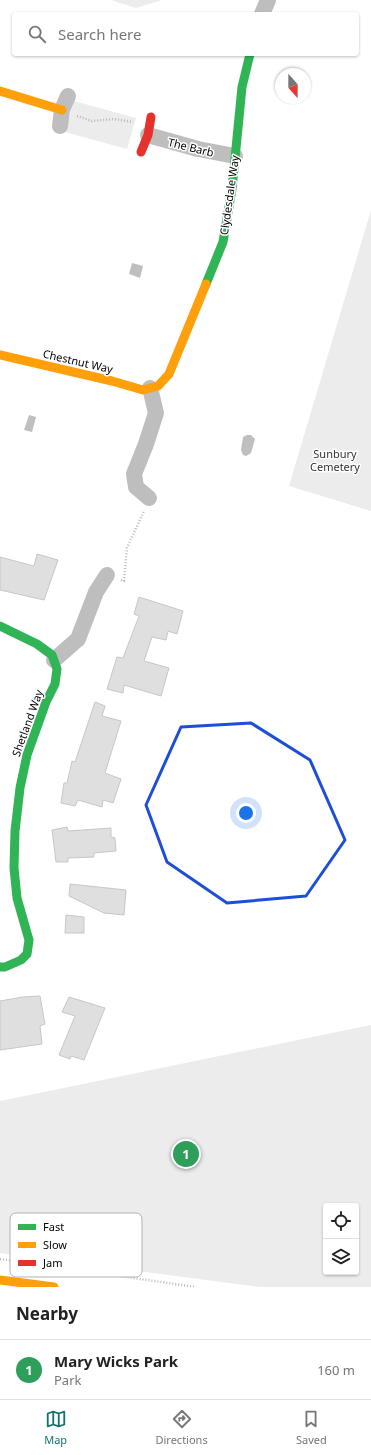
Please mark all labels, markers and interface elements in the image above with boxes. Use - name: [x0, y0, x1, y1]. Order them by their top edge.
- search box: [12, 12, 359, 56]
- icon: search: [26, 23, 48, 45]
- text: Search here: [58, 24, 141, 44]
- north arrow: [275, 68, 311, 104]
- street label: The Barb: [167, 134, 216, 160]
- street label: Clydesdale Way: [216, 154, 242, 236]
- street label: Chestnut Way: [42, 346, 115, 376]
- park label: Sunbury Cemetery: [310, 446, 360, 474]
- street label: Shetland Way: [8, 687, 46, 759]
- your location: [236, 803, 256, 823]
- pin: 1: [173, 1139, 199, 1169]
- map controls: [323, 1203, 359, 1275]
- button: locate: [323, 1203, 359, 1239]
- legend: [10, 1213, 142, 1277]
- text: Fast: [43, 1219, 64, 1234]
- text: Slow: [43, 1237, 67, 1252]
- button: layers: [323, 1239, 359, 1275]
- text: Jam: [42, 1255, 62, 1270]
- text: Nearby: [16, 1302, 78, 1325]
- text: Mary Wicks Park: [54, 1351, 178, 1371]
- text: 1: [25, 1361, 33, 1379]
- text: 160 m: [317, 1361, 355, 1379]
- text: Park: [54, 1371, 81, 1389]
- tab: Map: [44, 1408, 67, 1447]
- tab: Directions: [155, 1408, 208, 1447]
- tab: Saved: [296, 1408, 327, 1447]

